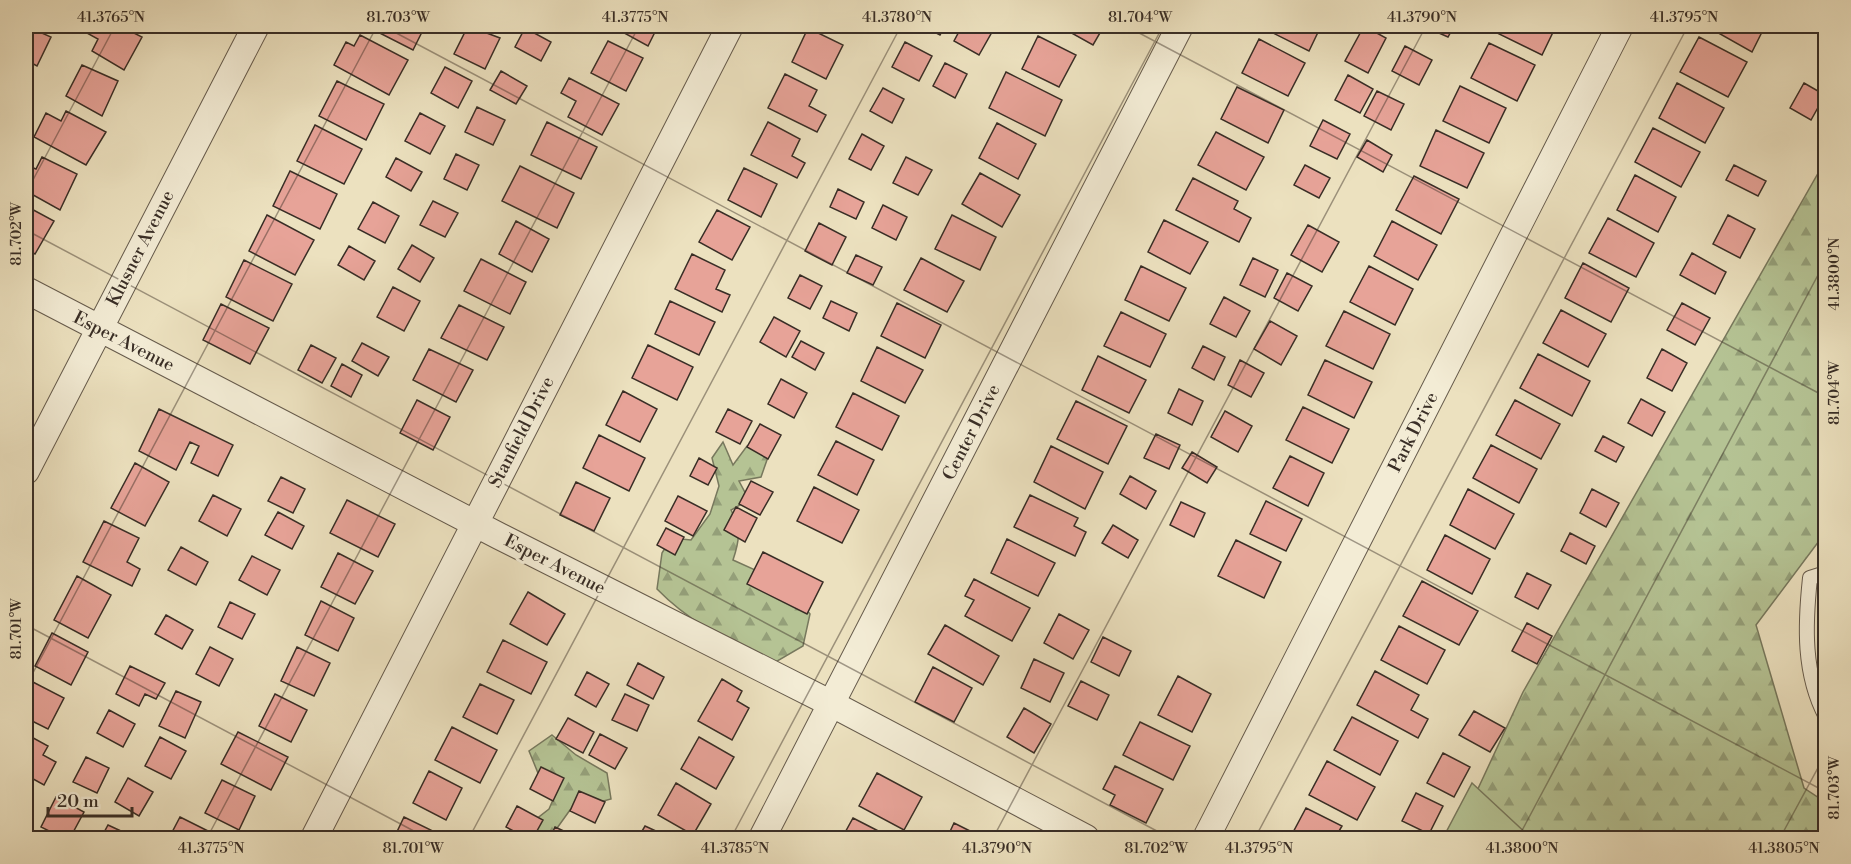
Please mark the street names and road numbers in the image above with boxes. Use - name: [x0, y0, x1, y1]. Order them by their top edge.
- street label: Klusner Avenue: [101, 186, 180, 310]
- street label: Esper Avenue: [69, 306, 178, 377]
- street label: Stanfield Drive: [483, 373, 559, 492]
- street label: Center Drive: [937, 380, 1005, 484]
- street label: Park Drive: [1383, 388, 1443, 476]
- street label: Esper Avenue: [500, 529, 609, 600]

